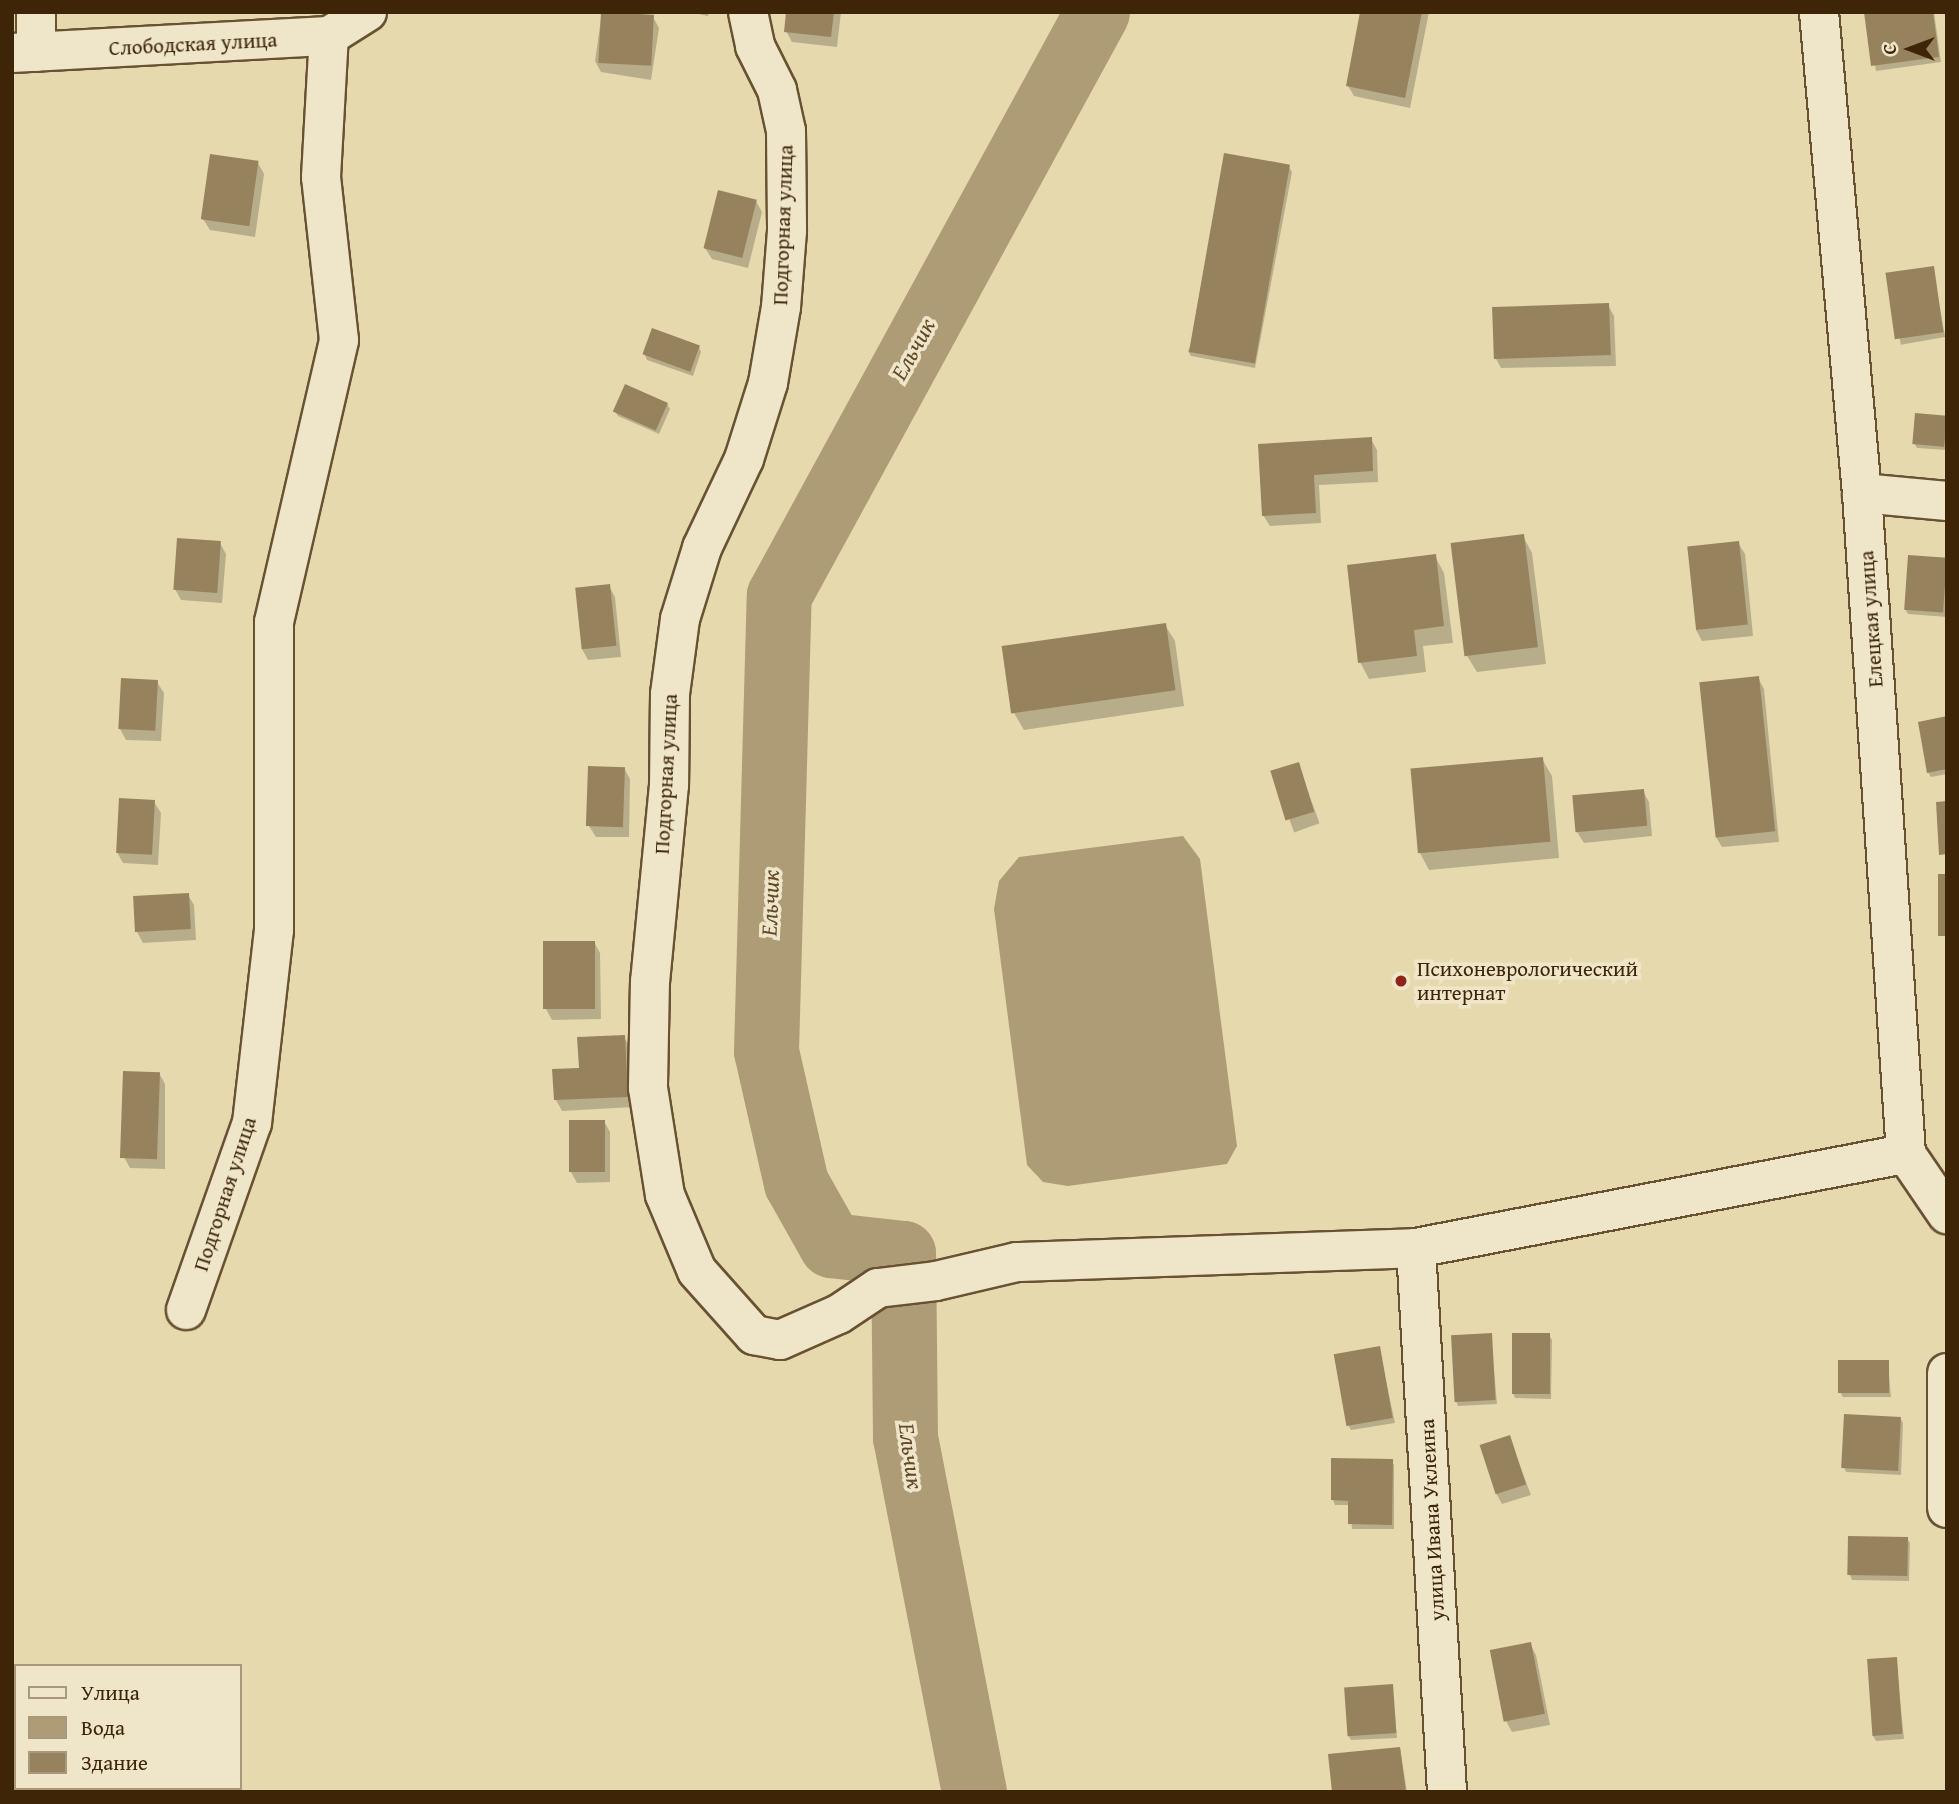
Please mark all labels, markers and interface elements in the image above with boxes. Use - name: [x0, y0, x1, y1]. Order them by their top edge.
- north arrow: [1875, 14, 1945, 84]
- street label: Слободская улица: [108, 27, 278, 61]
- text: С: [1875, 44, 1903, 54]
- street label: Подгорная улица: [768, 144, 798, 306]
- water label: Ельчик: [885, 313, 941, 385]
- street label: Елецкая улица: [1854, 550, 1888, 688]
- street label: Подгорная улица: [649, 693, 683, 855]
- water label: Ельчик: [755, 869, 785, 937]
- place label: Психоневрологический интернат: [1417, 956, 1638, 1006]
- marker: Психоневрологический интернат: [1391, 971, 1411, 991]
- street label: Подгорная улица: [188, 1114, 262, 1274]
- street label: улица Ивана Уклеина: [1414, 1418, 1450, 1622]
- water label: Ельчик: [893, 1421, 929, 1491]
- legend: [14, 1664, 242, 1790]
- text: Улица: [81, 1677, 140, 1708]
- text: Вода: [81, 1712, 125, 1743]
- text: Здание: [81, 1747, 148, 1778]

